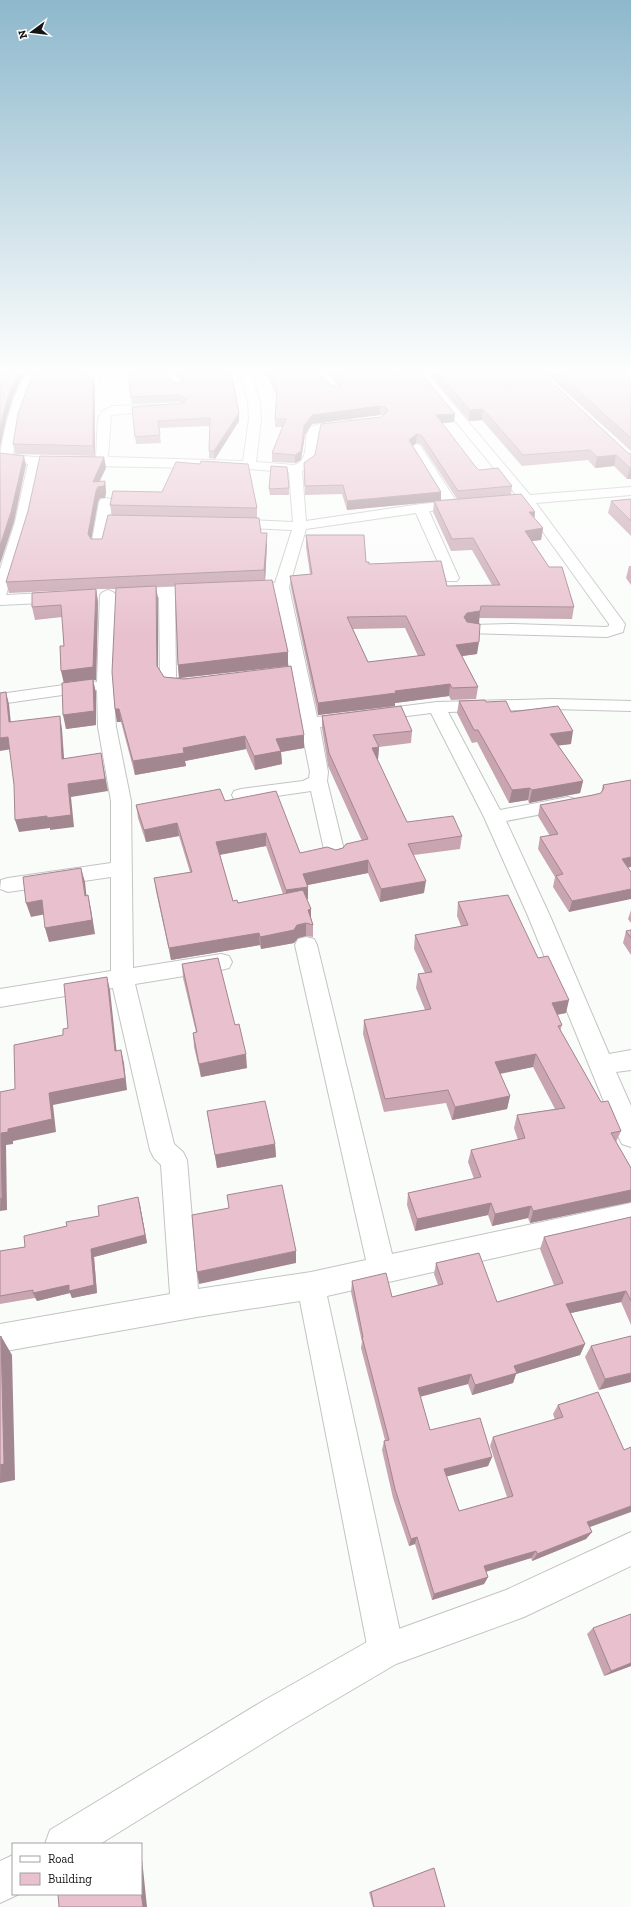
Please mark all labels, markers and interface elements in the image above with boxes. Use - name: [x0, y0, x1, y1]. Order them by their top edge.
- north arrow: [12, 12, 52, 52]
- text: N: [15, 28, 30, 40]
- legend: [12, 1843, 142, 1895]
- text: Road: [48, 1852, 74, 1866]
- text: Building: [48, 1872, 92, 1886]

